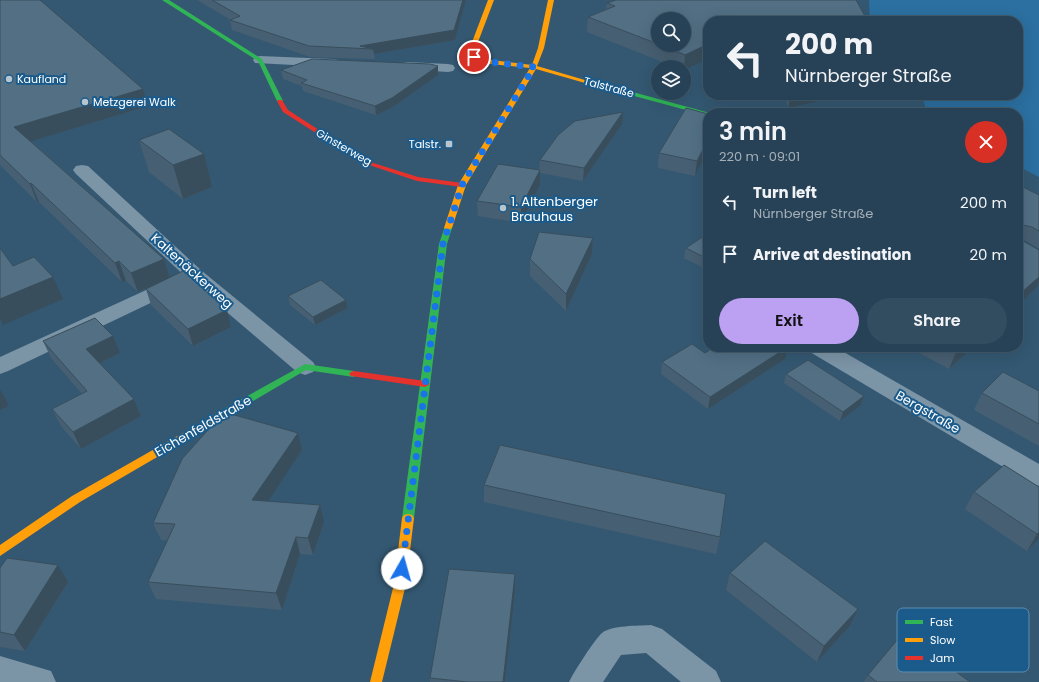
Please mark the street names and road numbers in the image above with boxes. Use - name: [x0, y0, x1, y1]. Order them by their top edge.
- street label: Talstraße: [582, 73, 636, 101]
- street label: Ginsterweg: [313, 125, 375, 169]
- street label: Kaltenäckerweg: [147, 229, 237, 313]
- street label: Bergstraße: [892, 386, 964, 438]
- street label: Eichenfeldstraße: [151, 391, 255, 461]

